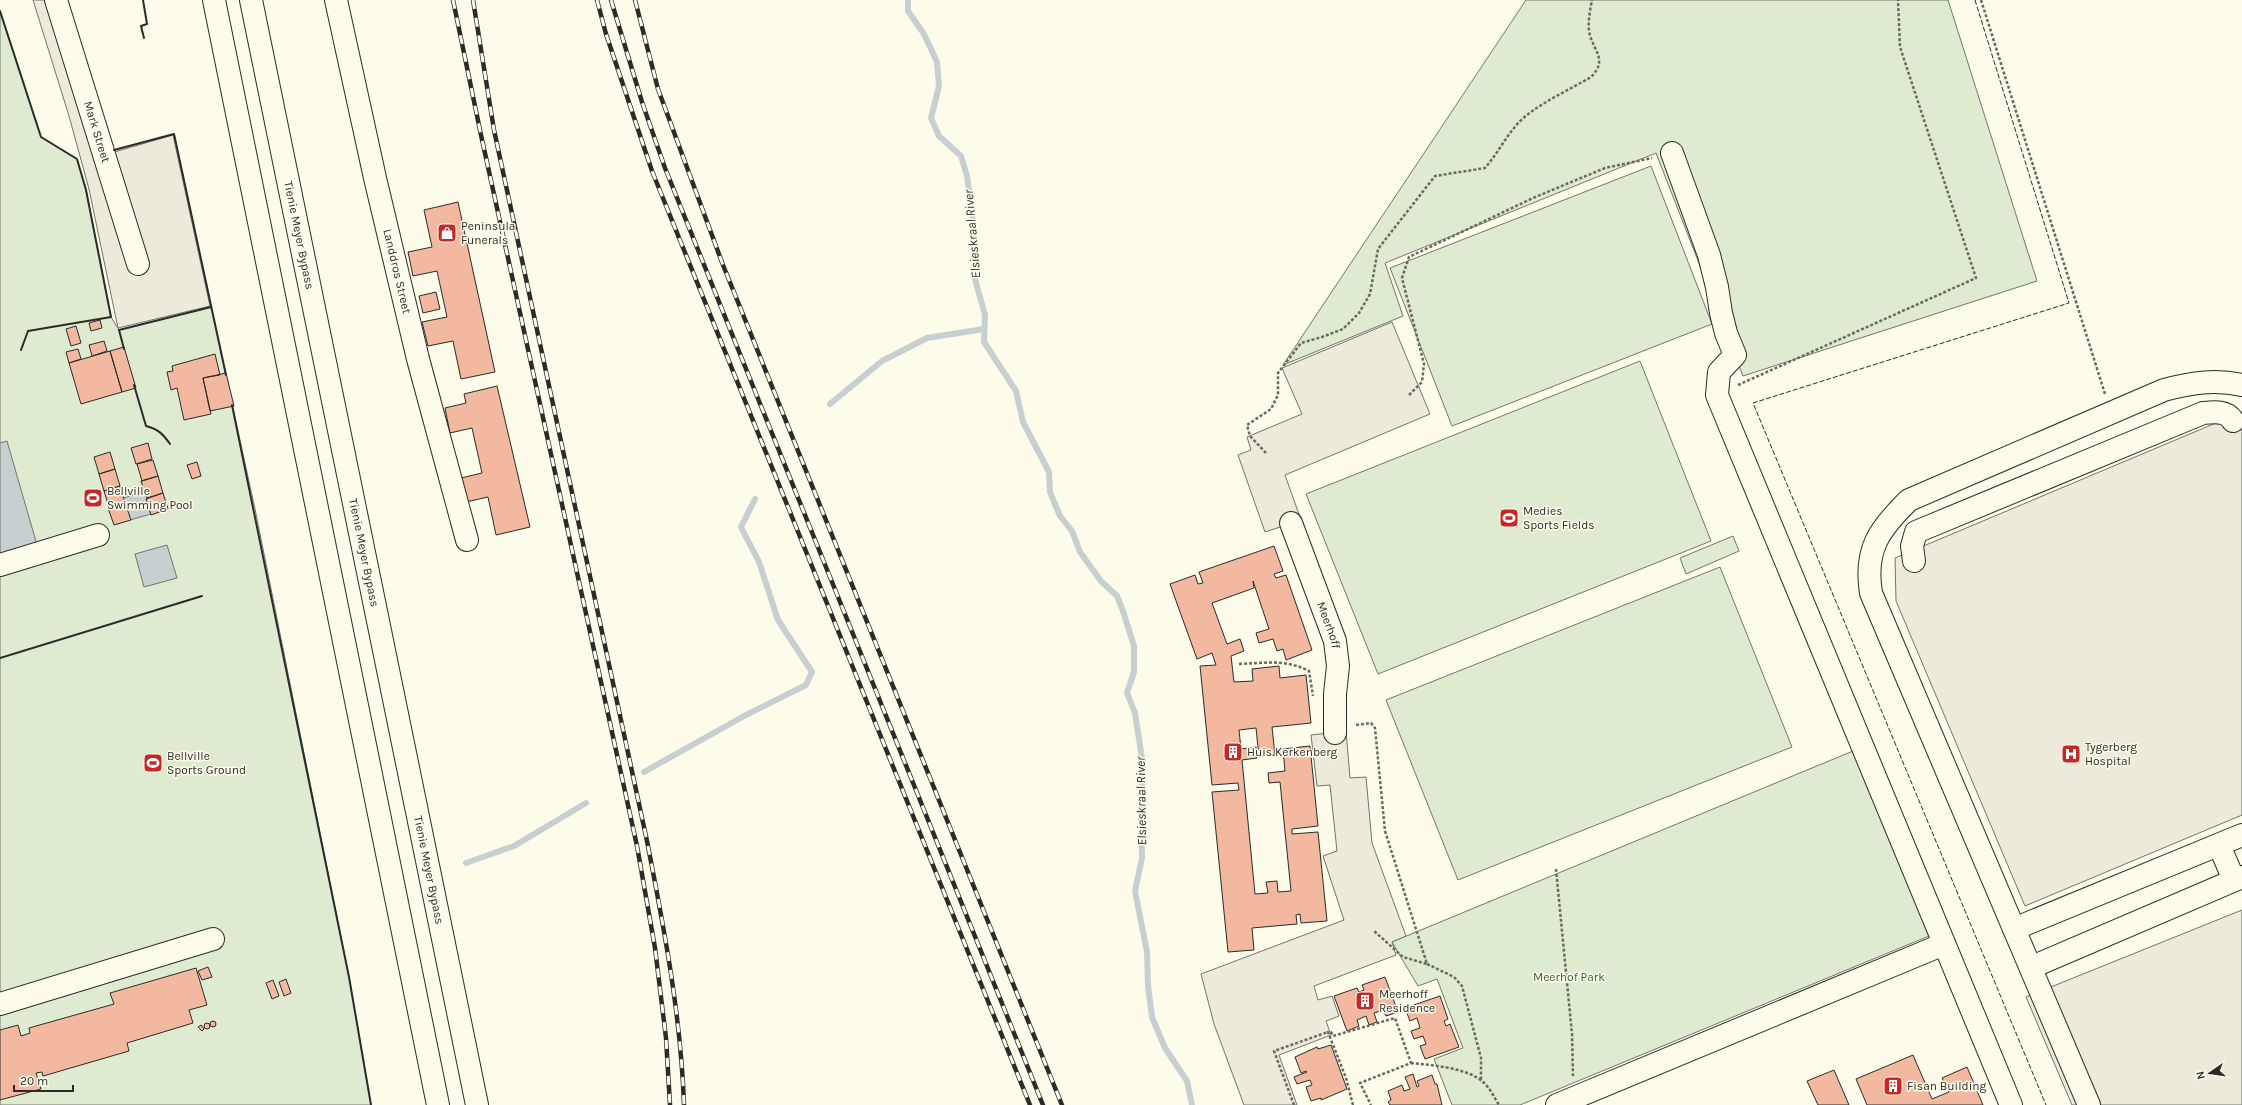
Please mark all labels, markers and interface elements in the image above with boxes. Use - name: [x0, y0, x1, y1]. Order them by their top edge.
- street label: Mark Street: [81, 99, 113, 165]
- street label: Tienie Meyer Bypass: [281, 180, 317, 291]
- water label: Elsieskraal River: [961, 189, 983, 279]
- place label: Peninsula Funerals: [461, 219, 515, 247]
- shop icon: Peninsula Funerals: [436, 222, 458, 244]
- street label: Landdros Street: [380, 227, 414, 315]
- place label: Bellville Swimming Pool: [107, 484, 193, 512]
- sports icon: Bellville Swimming Pool: [82, 487, 104, 509]
- street label: Tienie Meyer Bypass: [346, 497, 382, 608]
- place label: Medies Sports Fields: [1523, 504, 1595, 532]
- sports icon: Medies Sports Fields: [1498, 507, 1520, 529]
- street label: Meerhoff: [1314, 600, 1343, 650]
- place label: Tygerberg Hospital: [2085, 740, 2137, 768]
- building icon: Huis Kerkenberg: [1222, 741, 1244, 763]
- hospital icon: Tygerberg Hospital: [2060, 743, 2082, 765]
- place label: Huis Kerkenberg: [1247, 745, 1337, 759]
- place label: Bellville Sports Ground: [167, 749, 246, 777]
- sports icon: Bellville Sports Ground: [142, 752, 164, 774]
- water label: Elsieskraal River: [1133, 756, 1149, 846]
- street label: Tienie Meyer Bypass: [411, 815, 447, 925]
- park label: Meerhof Park: [1533, 970, 1605, 984]
- place label: Meerhoff Residence: [1379, 987, 1435, 1015]
- building icon: Meerhoff Residence: [1354, 990, 1376, 1012]
- north arrow: [2190, 1053, 2230, 1093]
- scale bar: [14, 1067, 73, 1093]
- text: N: [2194, 1070, 2208, 1080]
- text: 20 m: [20, 1074, 48, 1088]
- building icon: Fisan Building: [1882, 1075, 1904, 1097]
- place label: Fisan Building: [1907, 1079, 1986, 1093]

